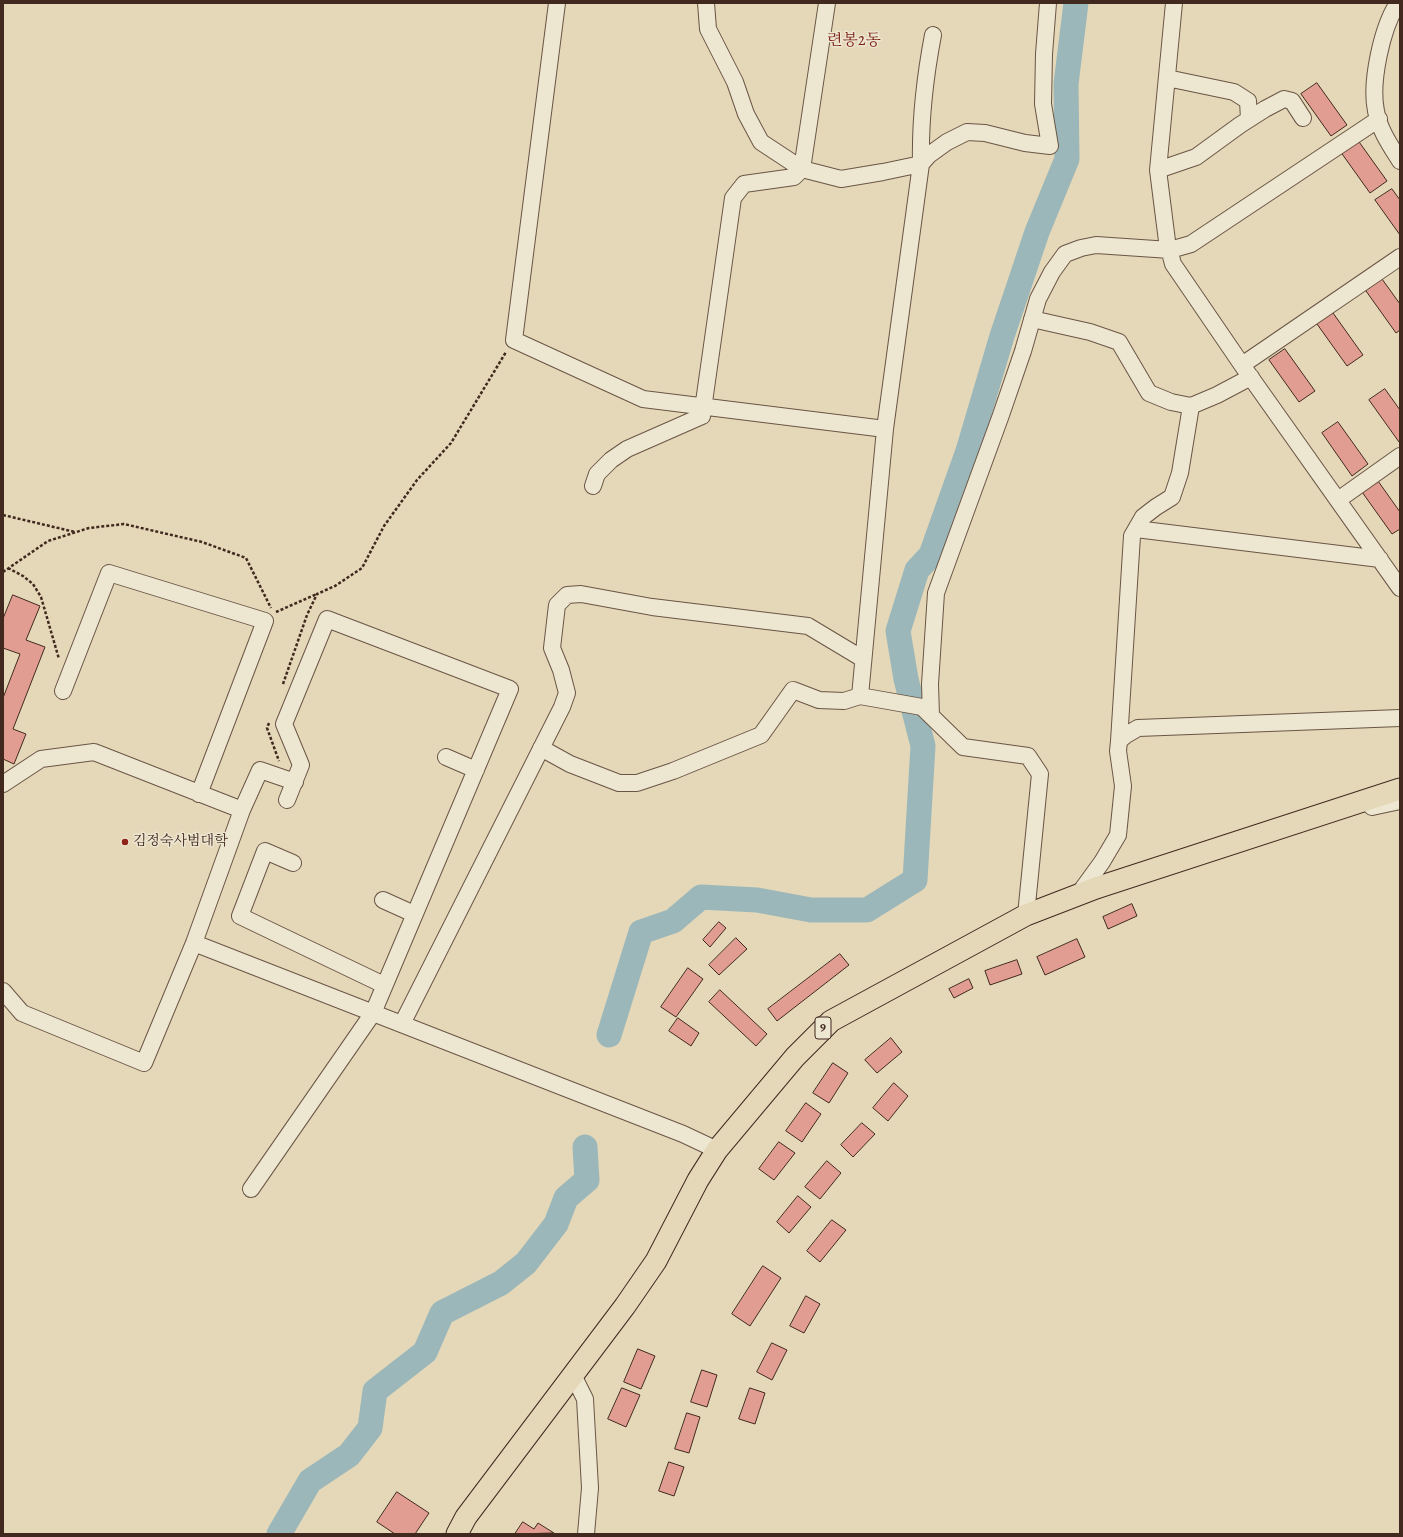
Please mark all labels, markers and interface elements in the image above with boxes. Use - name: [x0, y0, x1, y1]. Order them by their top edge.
- district label: 련봉2동: [827, 31, 881, 51]
- place label: 김정숙사범대학: [133, 834, 228, 850]
- marker: 김정숙사범대학: [120, 837, 130, 847]
- road number: 9: [815, 1017, 831, 1039]

